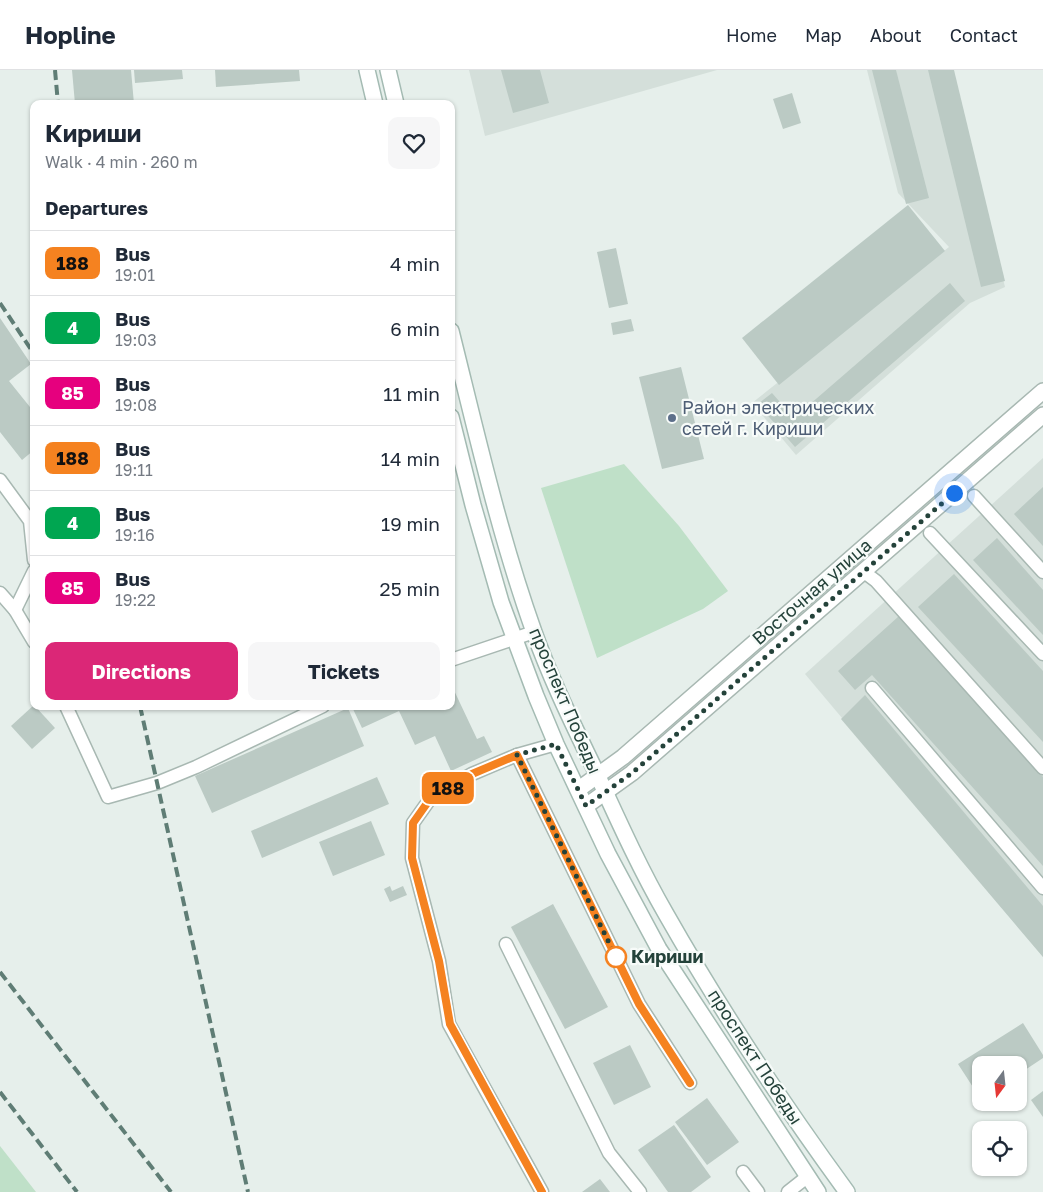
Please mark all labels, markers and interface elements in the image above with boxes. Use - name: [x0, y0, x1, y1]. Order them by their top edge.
- text: Hopline: [25, 20, 116, 49]
- text: Home: [726, 24, 777, 46]
- text: Map: [805, 24, 842, 46]
- text: About: [870, 24, 922, 46]
- text: Contact: [950, 24, 1018, 46]
- button: heart: [388, 117, 440, 169]
- text: Кириши: [45, 118, 141, 147]
- text: Walk · 4 min · 260 m: [45, 152, 198, 172]
- text: Departures: [45, 196, 148, 219]
- text: Bus: [115, 242, 150, 265]
- text: 188: [56, 252, 89, 274]
- text: 4 min: [390, 252, 440, 275]
- text: 19:01: [115, 265, 155, 285]
- text: Bus: [115, 307, 150, 330]
- text: 4: [67, 317, 78, 339]
- text: 6 min: [390, 317, 440, 340]
- text: 19:03: [115, 330, 157, 350]
- text: Bus: [115, 372, 150, 395]
- text: 85: [61, 382, 84, 404]
- text: 11 min: [383, 382, 440, 405]
- text: 19:08: [115, 395, 157, 415]
- place label: Район электрических сетей г. Кириши: [682, 396, 875, 439]
- marker: Район электрических сетей г. Кириши: [666, 412, 678, 424]
- text: Bus: [115, 437, 150, 460]
- text: 188: [56, 447, 89, 469]
- text: 14 min: [381, 447, 440, 470]
- text: 19:11: [115, 460, 153, 480]
- your location: [942, 481, 967, 506]
- text: Bus: [115, 502, 150, 525]
- text: 4: [67, 512, 78, 534]
- text: 19 min: [381, 512, 440, 535]
- text: 19:16: [115, 525, 155, 545]
- street label: Восточная улица: [747, 533, 875, 649]
- text: Bus: [115, 567, 150, 590]
- text: 85: [61, 577, 84, 599]
- text: 25 min: [380, 577, 440, 600]
- text: 19:22: [115, 590, 156, 610]
- street label: проспект Победы: [525, 624, 607, 777]
- button: Directions: [45, 642, 238, 700]
- button: Tickets: [248, 642, 440, 700]
- line badge: 188: [419, 772, 477, 804]
- text: 188: [432, 777, 464, 799]
- place label: Кириши: [631, 945, 703, 967]
- marker: Кириши: [605, 946, 627, 968]
- street label: проспект Победы: [704, 985, 808, 1128]
- north arrow: [972, 1056, 1028, 1111]
- map controls: [972, 1056, 1027, 1176]
- button: locate: [972, 1121, 1027, 1176]

